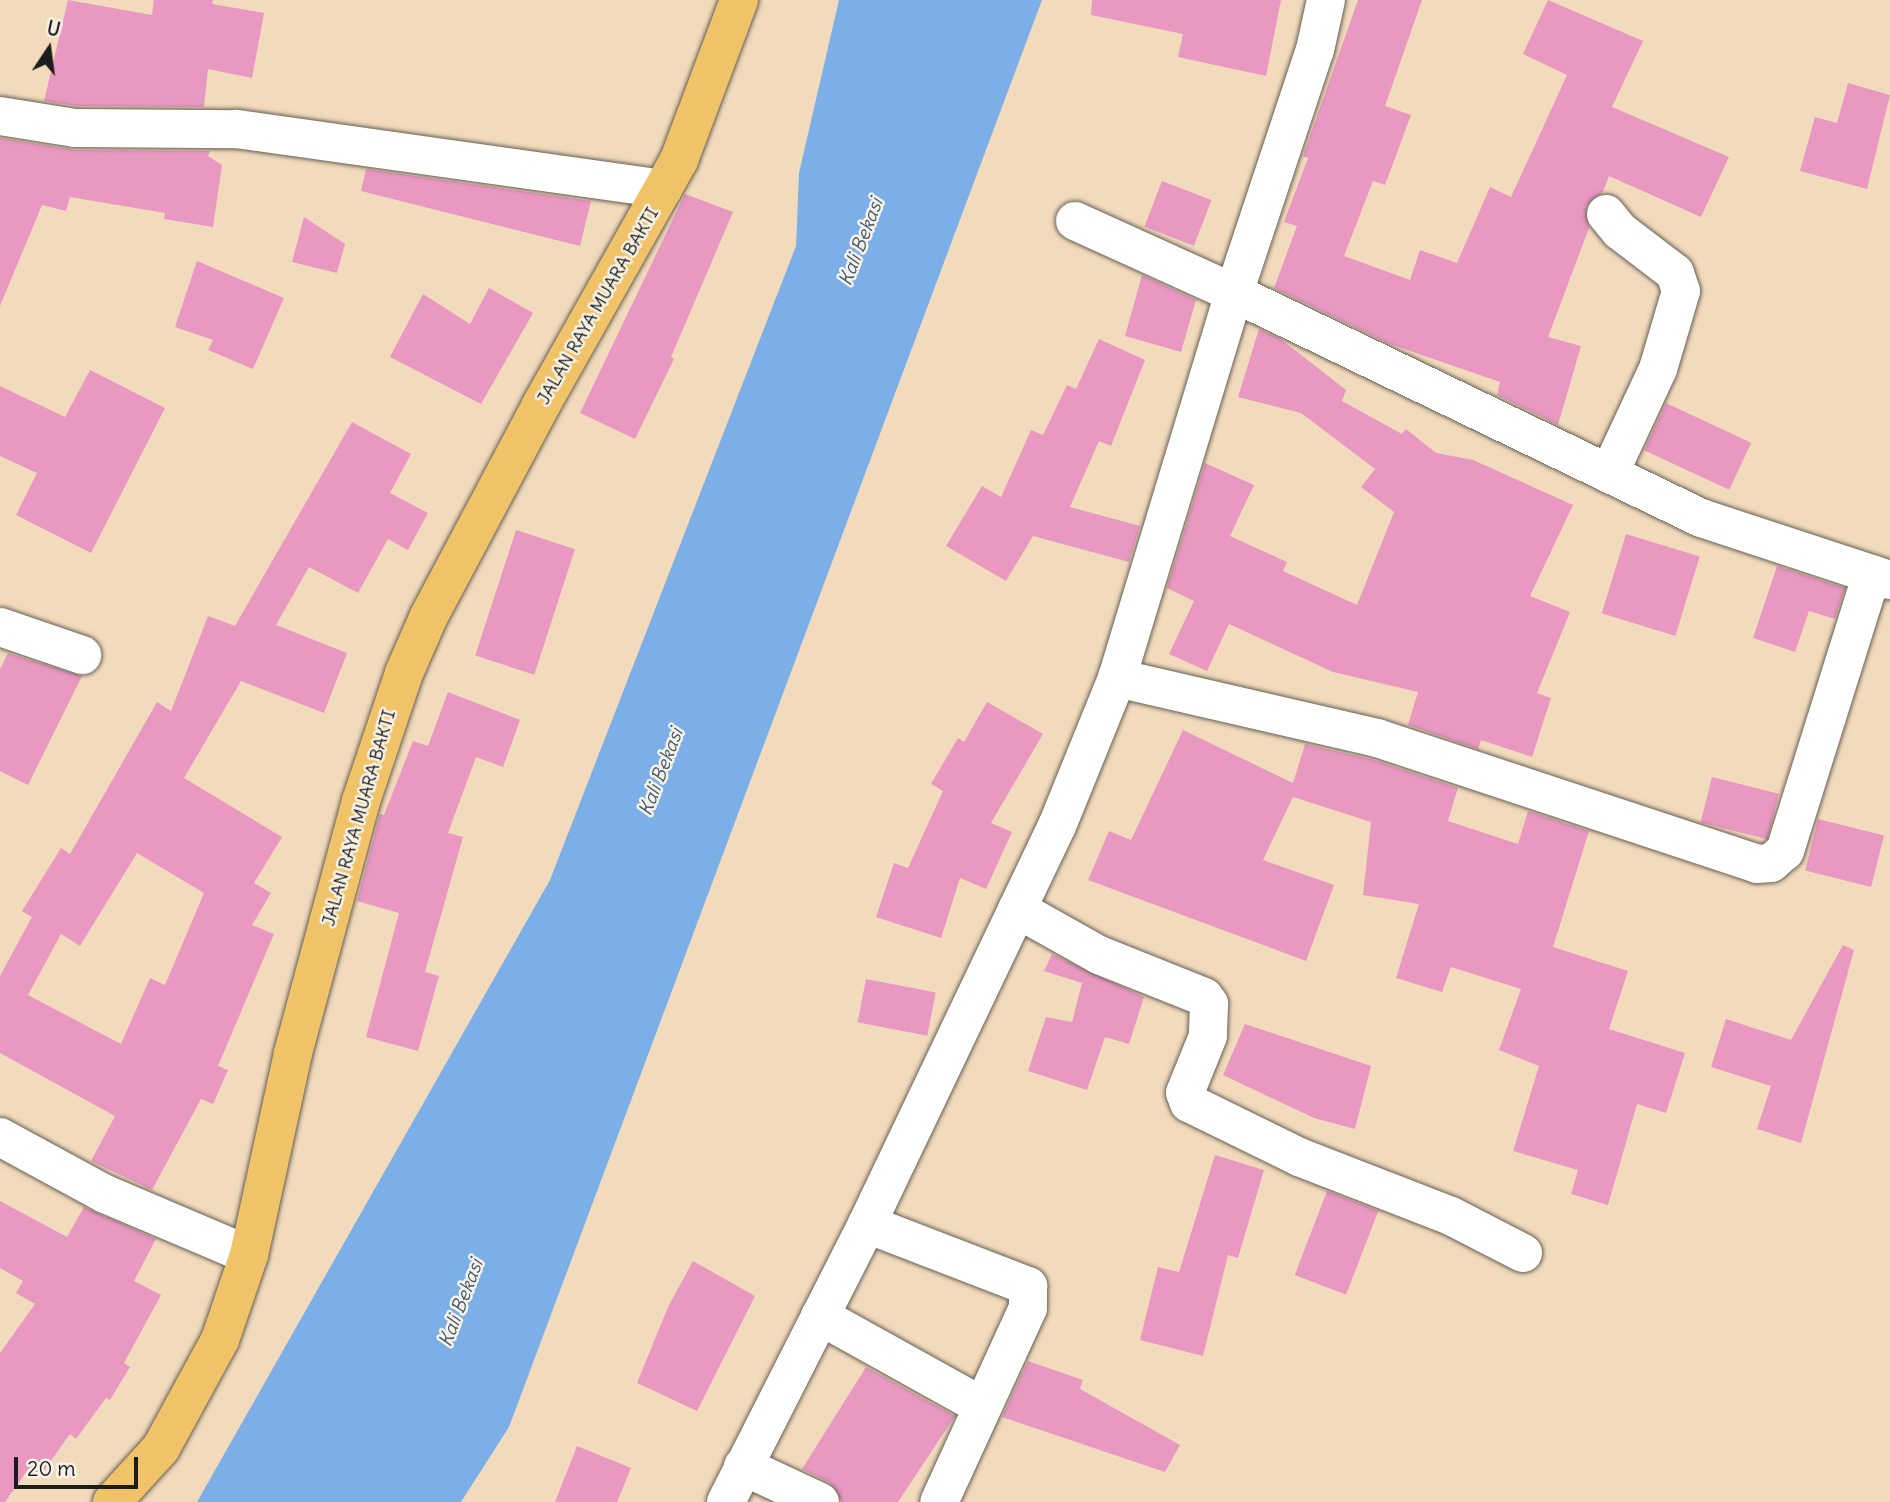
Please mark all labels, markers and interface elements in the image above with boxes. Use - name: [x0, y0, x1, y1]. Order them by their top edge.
- north arrow: [14, 14, 84, 84]
- text: U: [45, 15, 63, 42]
- water label: Kali Bekasi: [834, 195, 888, 289]
- street label: JALAN RAYA MUARA BAKTI: [533, 204, 663, 408]
- street label: JALAN RAYA MUARA BAKTI: [318, 707, 400, 929]
- water label: Kali Bekasi: [634, 725, 688, 819]
- water label: Kali Bekasi: [434, 1256, 488, 1350]
- scale bar: [18, 1442, 142, 1486]
- text: 20 m: [27, 1455, 76, 1482]

